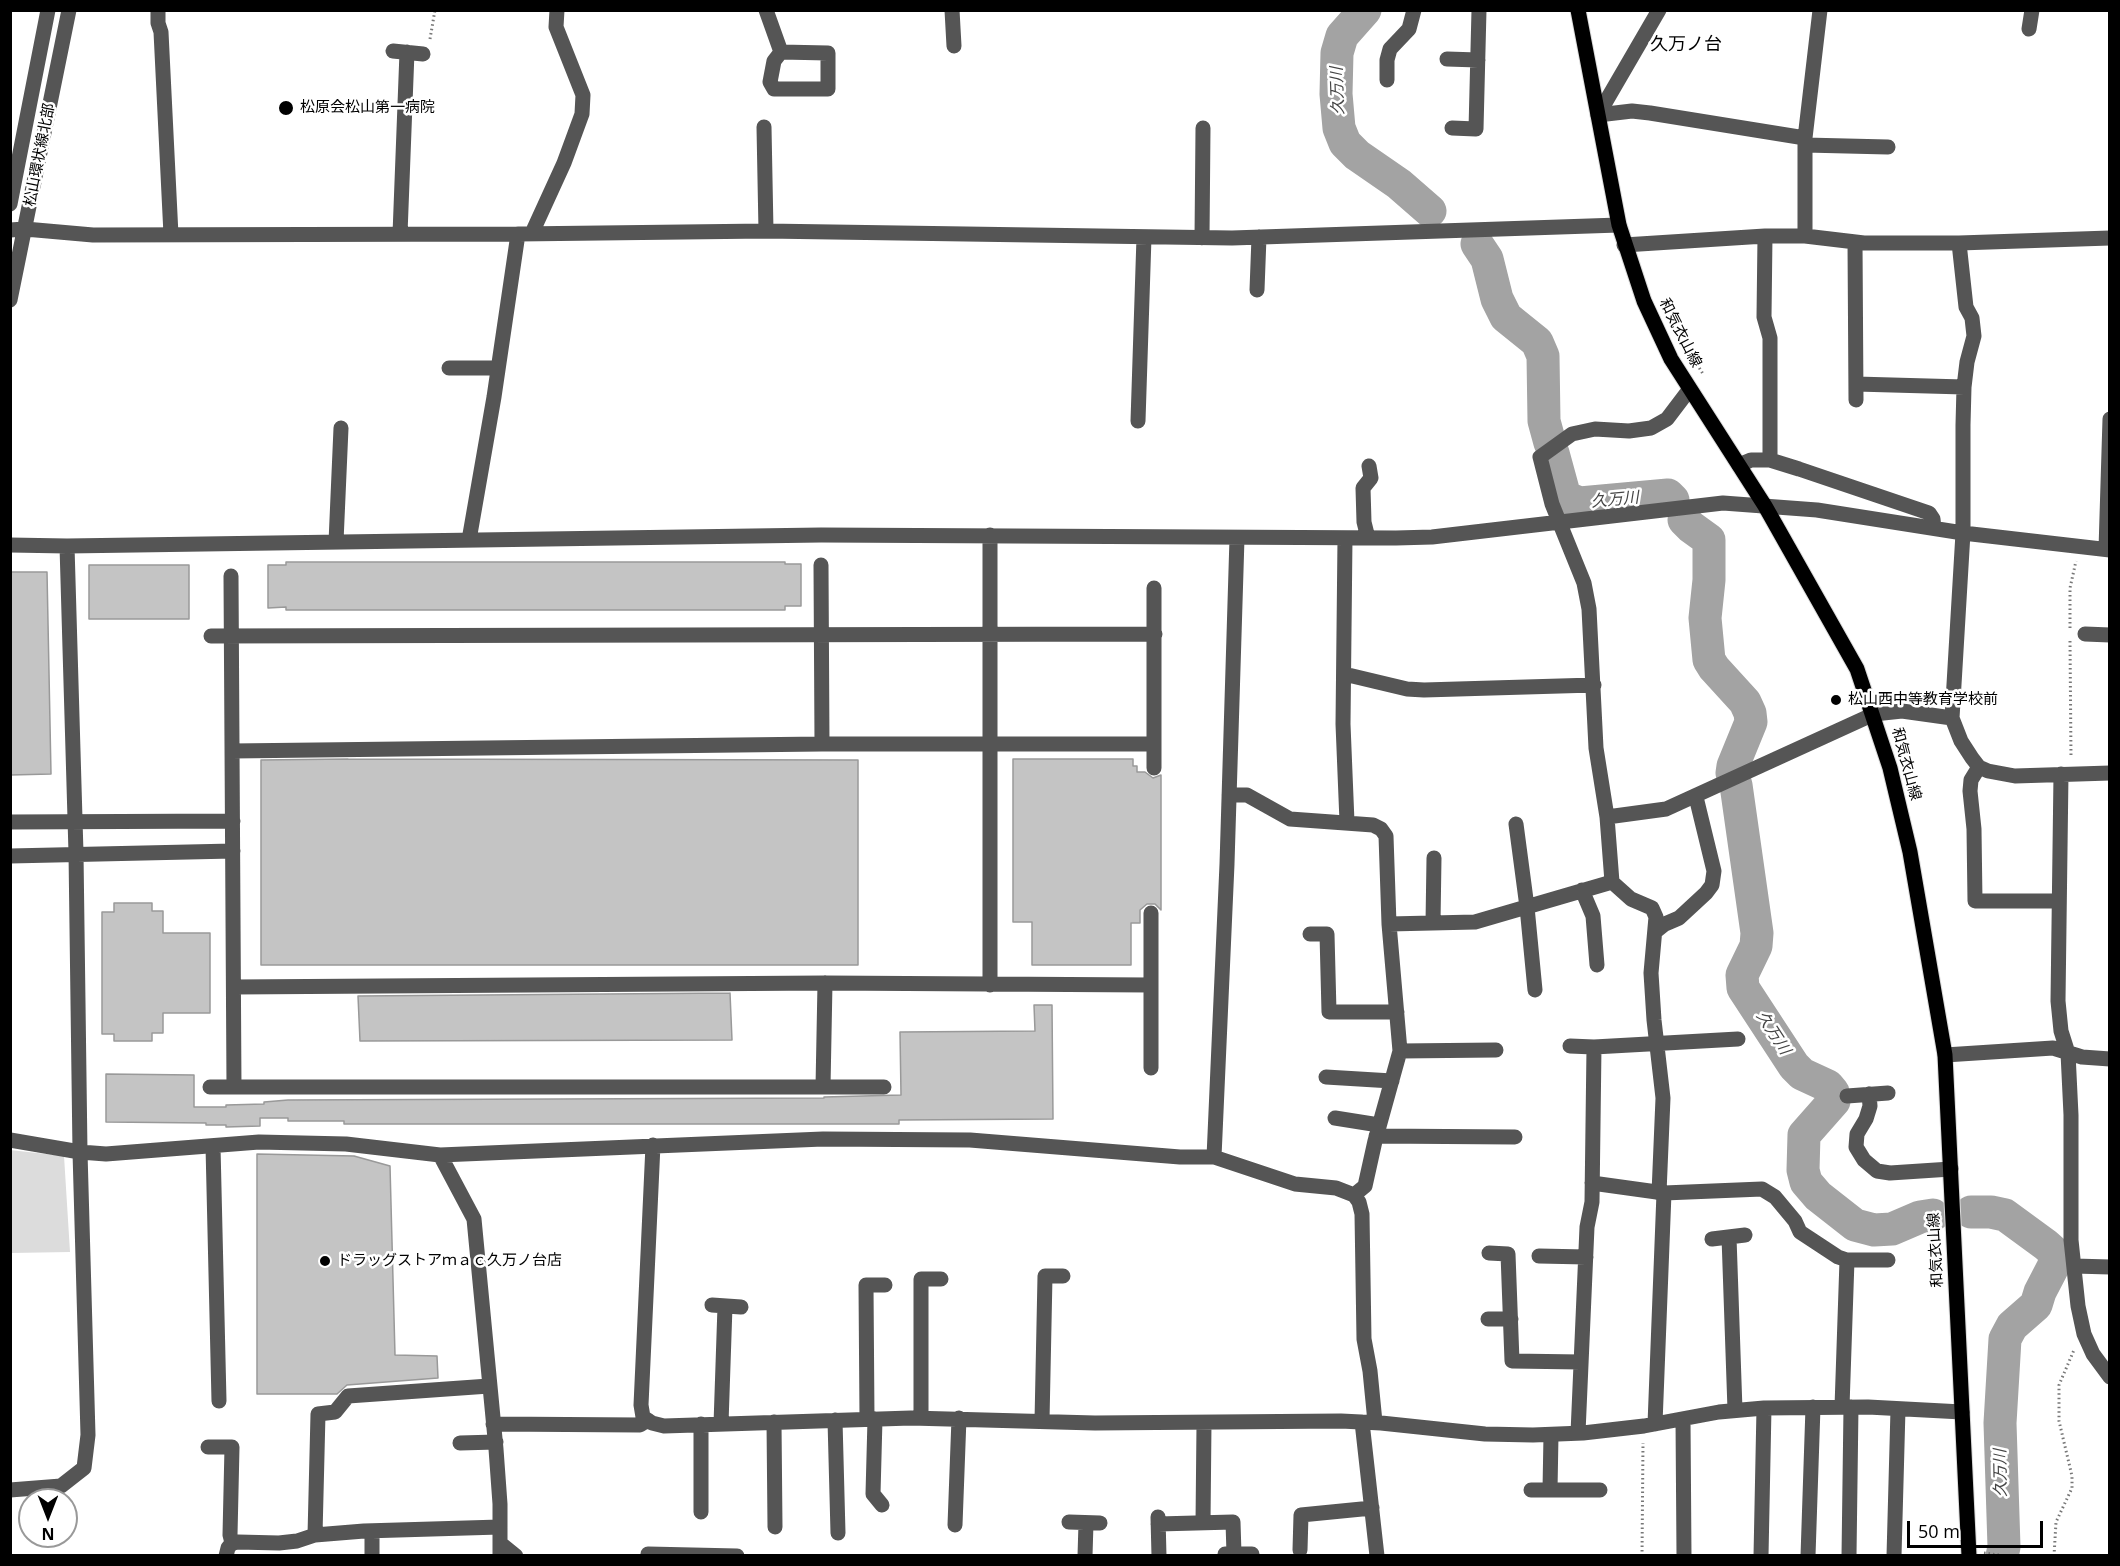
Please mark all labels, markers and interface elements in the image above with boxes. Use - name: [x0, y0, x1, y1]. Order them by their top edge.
- district label: 久万ノ台: [1650, 34, 1722, 56]
- water label: 久万川: [1328, 67, 1348, 115]
- marker: 松原会松山第一病院: [277, 99, 295, 117]
- place label: 松原会松山第一病院: [300, 99, 435, 117]
- street label: 松山環状線北部: [21, 102, 59, 208]
- street label: 和気衣山線: [1655, 296, 1705, 370]
- water label: 久万川: [1590, 488, 1640, 512]
- place label: 松山西中等教育学校前: [1848, 691, 1998, 709]
- marker: 松山西中等教育学校前: [1829, 693, 1843, 707]
- street label: 和気衣山線: [1888, 725, 1924, 803]
- water label: 久万川: [1752, 1008, 1794, 1058]
- street label: 和気衣山線: [1925, 1212, 1947, 1288]
- place label: ドラッグストアｍａｃ久万ノ台店: [337, 1252, 562, 1270]
- marker: ドラッグストアｍａｃ久万ノ台店: [318, 1254, 332, 1268]
- water label: 久万川: [1991, 1449, 2011, 1497]
- north arrow: [18, 1488, 78, 1548]
- scale bar: [1910, 1509, 2046, 1547]
- text: 50 m: [1918, 1519, 1960, 1543]
- text: N: [42, 1523, 55, 1545]

